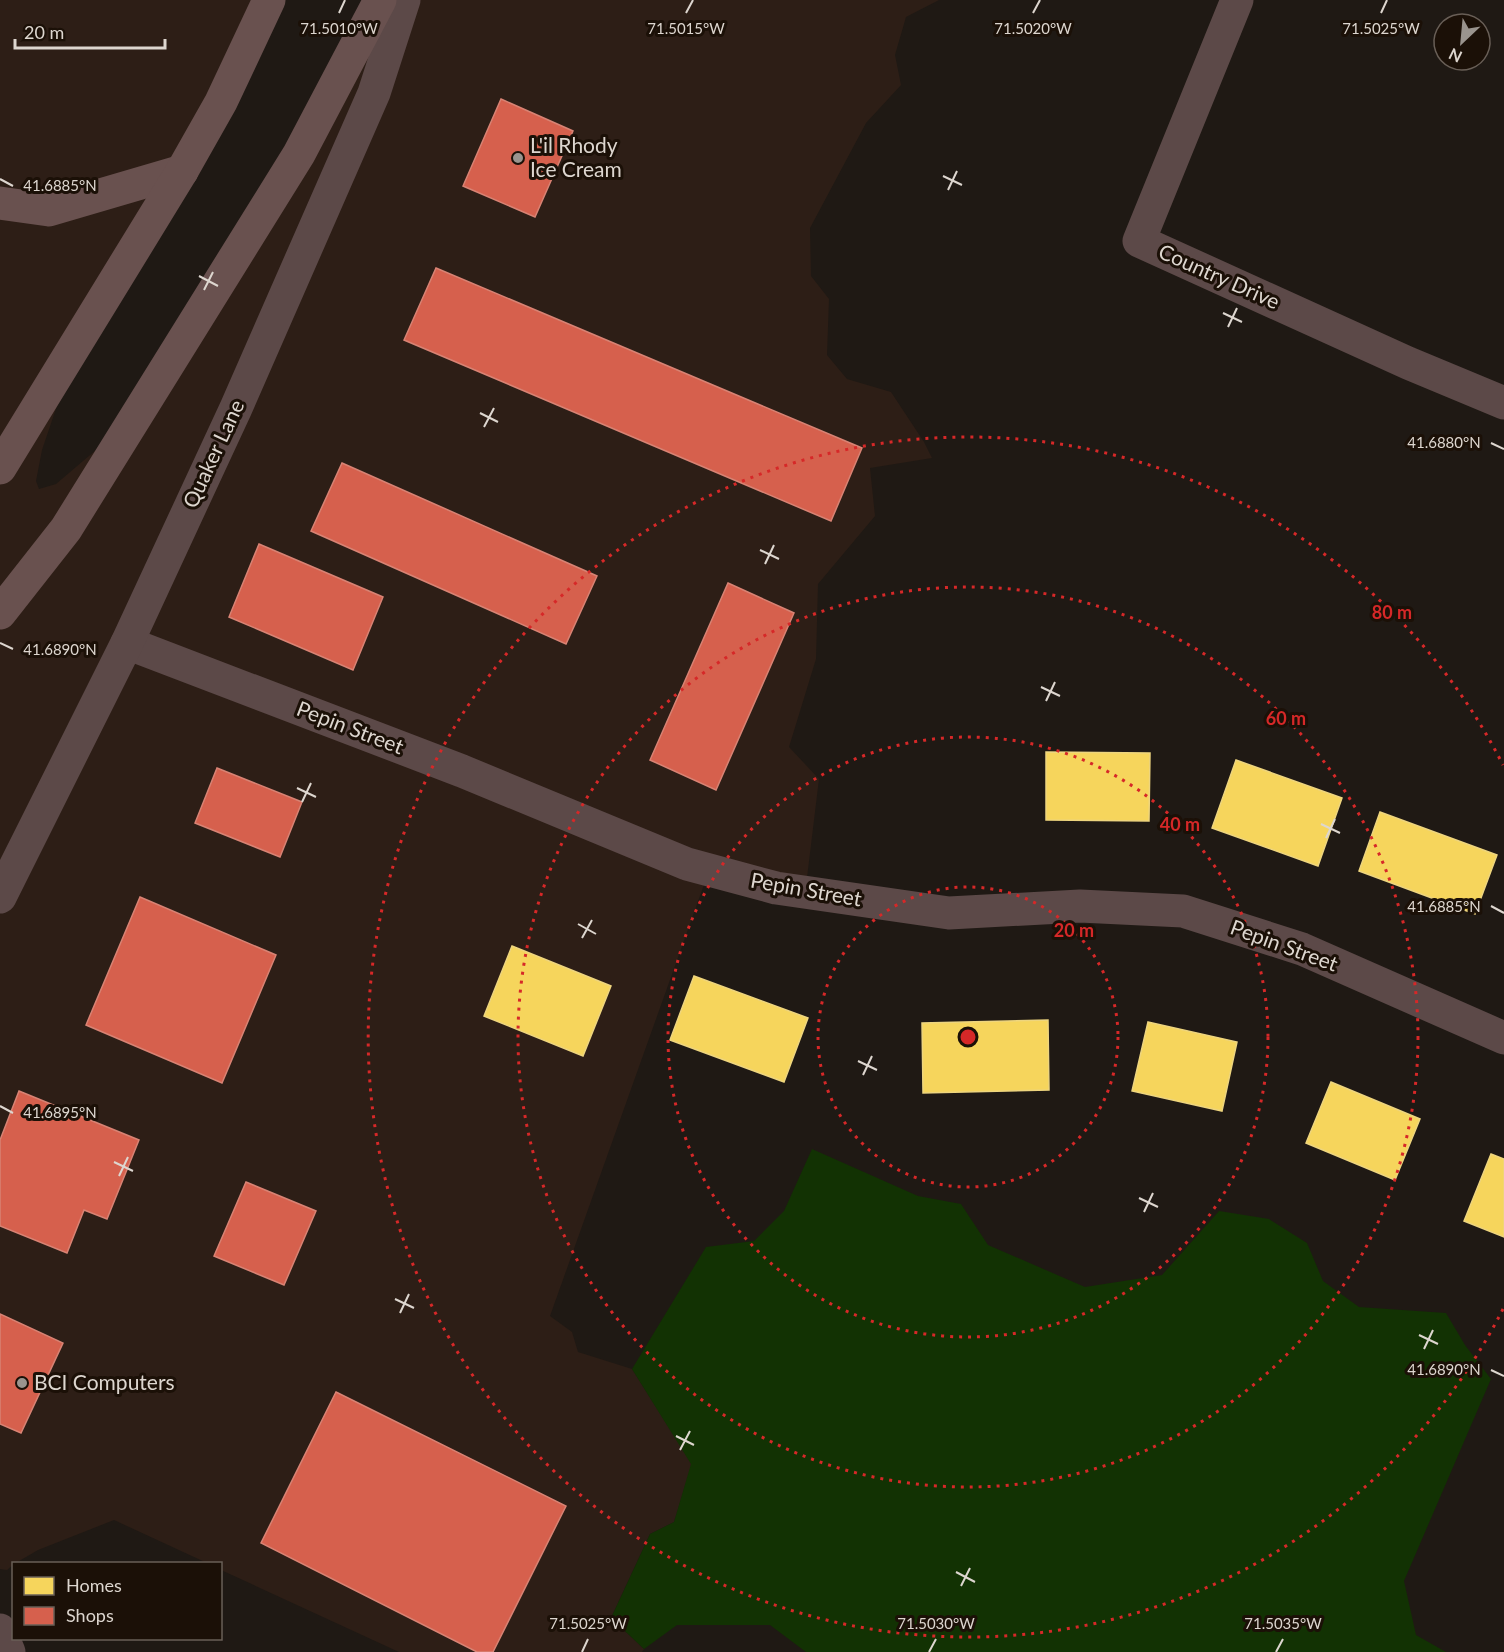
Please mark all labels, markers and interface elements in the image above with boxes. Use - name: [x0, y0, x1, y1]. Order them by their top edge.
- scale bar: [15, 12, 165, 50]
- north arrow: [1432, 12, 1492, 72]
- text: 71.5010°W: [300, 19, 378, 37]
- text: 71.5015°W: [647, 19, 725, 37]
- text: 71.5020°W: [994, 19, 1072, 37]
- text: 71.5025°W: [1342, 19, 1420, 37]
- text: 20 m: [24, 21, 64, 43]
- text: N: [1446, 45, 1465, 67]
- place label: L'il Rhody Ice Cream: [530, 132, 622, 181]
- marker: L'il Rhody Ice Cream: [511, 151, 525, 165]
- text: 41.6885°N: [23, 176, 97, 194]
- street label: Country Drive: [1155, 238, 1284, 313]
- street label: Quaker Lane: [177, 395, 249, 511]
- text: 41.6880°N: [1407, 433, 1481, 451]
- text: 80 m: [1372, 601, 1412, 623]
- text: 41.6890°N: [23, 640, 97, 658]
- street label: Pepin Street: [294, 695, 408, 759]
- text: 60 m: [1266, 707, 1306, 729]
- text: 40 m: [1160, 813, 1200, 835]
- street label: Pepin Street: [749, 866, 864, 911]
- text: 41.6885°N: [1407, 897, 1481, 915]
- street label: Pepin Street: [1227, 914, 1342, 976]
- text: 20 m: [1054, 919, 1094, 941]
- centre of rings: [958, 1027, 978, 1047]
- text: 41.6895°N: [23, 1103, 97, 1121]
- text: 41.6890°N: [1407, 1360, 1481, 1378]
- place label: BCI Computers: [34, 1369, 175, 1394]
- marker: BCI Computers: [15, 1376, 29, 1390]
- legend: [12, 1562, 222, 1640]
- text: Homes: [66, 1574, 122, 1596]
- text: Shops: [66, 1604, 114, 1626]
- text: 71.5025°W: [549, 1614, 627, 1632]
- text: 71.5030°W: [897, 1614, 975, 1632]
- text: 71.5035°W: [1244, 1614, 1322, 1632]

